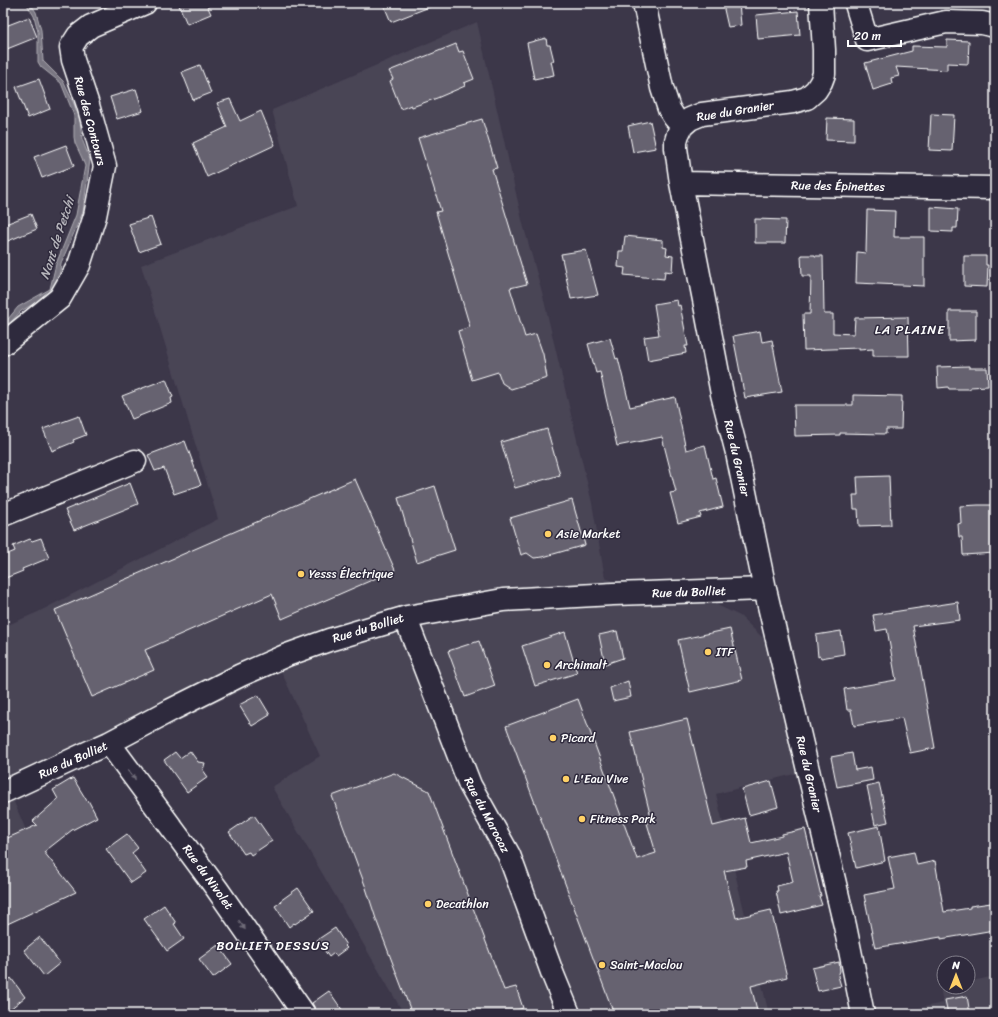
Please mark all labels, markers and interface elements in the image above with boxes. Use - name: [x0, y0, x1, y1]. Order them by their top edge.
- scale bar: [848, 22, 901, 48]
- text: 20 m: [854, 25, 881, 47]
- street label: Rue des Contours: [68, 74, 112, 168]
- street label: Rue du Granier: [695, 94, 776, 128]
- street label: Rue des Épinettes: [791, 174, 886, 198]
- water label: Nant de Petchi: [33, 192, 82, 282]
- district label: LA PLAINE: [875, 318, 945, 341]
- street label: Rue du Granier: [718, 418, 757, 499]
- place label: Asie Market: [555, 523, 621, 545]
- marker: Asie Market: [543, 529, 553, 539]
- place label: Yesss Électrique: [309, 563, 393, 585]
- marker: Yesss Électrique: [296, 569, 306, 579]
- street label: Rue du Bolliet: [652, 580, 726, 604]
- street label: Rue du Bolliet: [330, 607, 406, 649]
- place label: ITF: [715, 641, 735, 663]
- marker: ITF: [703, 647, 713, 657]
- place label: Archimalt: [554, 654, 608, 676]
- marker: Archimalt: [542, 660, 552, 670]
- place label: Picard: [561, 727, 596, 749]
- marker: Picard: [548, 733, 558, 743]
- street label: Rue du Granier: [790, 734, 829, 815]
- street label: Rue du Bolliet: [35, 735, 111, 785]
- place label: L'Eau Vive: [574, 768, 628, 790]
- one-way arrow: [128, 769, 136, 780]
- street label: Rue du Marocaz: [458, 773, 516, 857]
- marker: L'Eau Vive: [561, 774, 571, 784]
- place label: Fitness Park: [590, 808, 656, 830]
- marker: Fitness Park: [577, 814, 587, 824]
- street label: Rue du Nivolet: [177, 840, 239, 914]
- place label: Decathlon: [436, 893, 489, 915]
- marker: Decathlon: [423, 899, 433, 909]
- one-way arrow: [238, 920, 246, 930]
- district label: BOLLIET DESSUS: [216, 934, 330, 957]
- place label: Saint-Maclou: [610, 954, 683, 976]
- north arrow: [936, 955, 976, 995]
- text: N: [951, 956, 960, 975]
- marker: Saint-Maclou: [597, 960, 607, 970]

